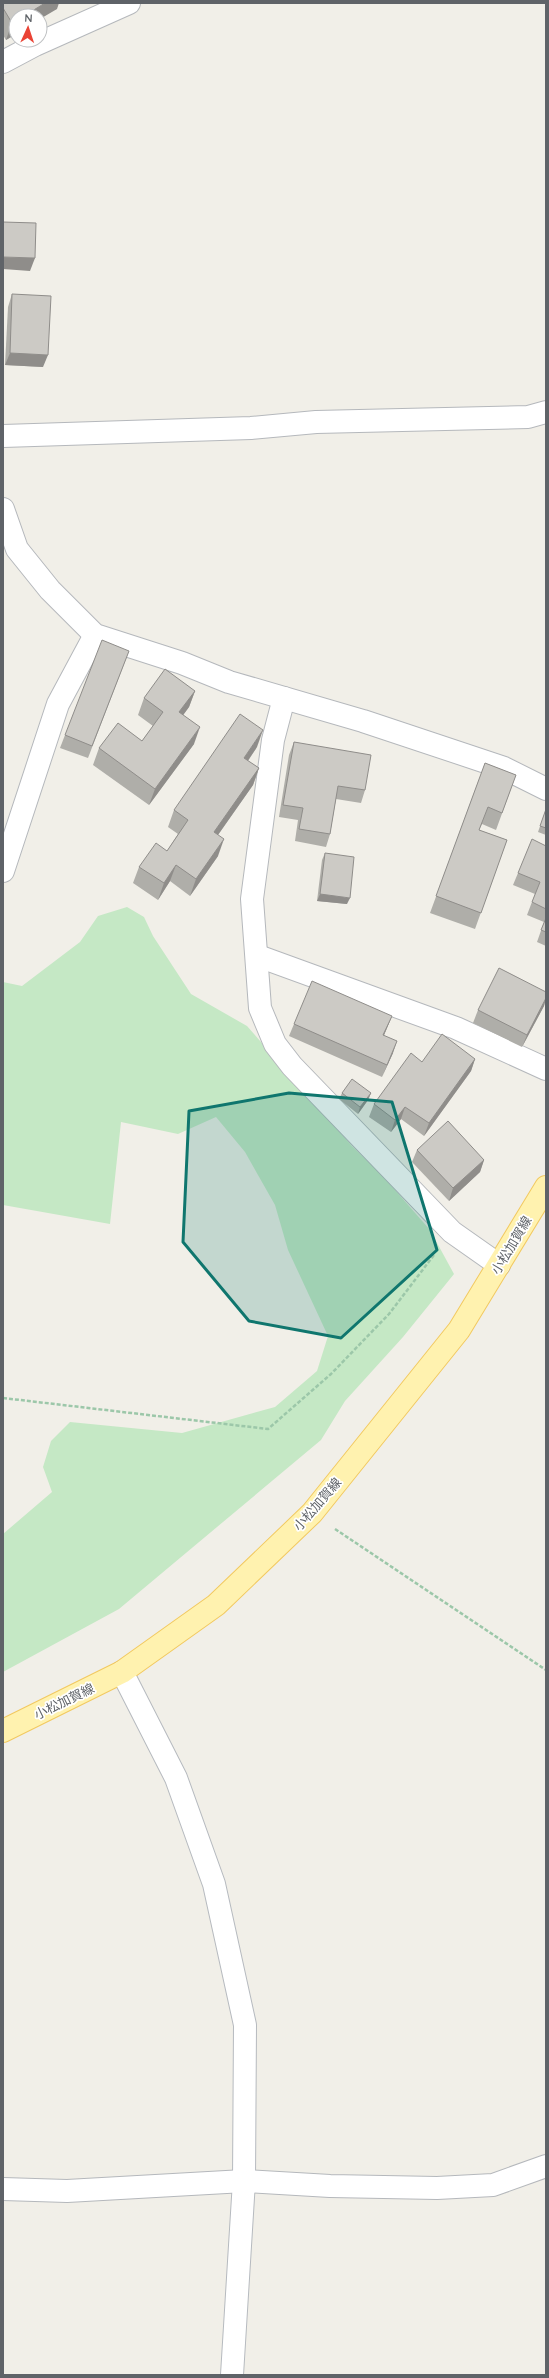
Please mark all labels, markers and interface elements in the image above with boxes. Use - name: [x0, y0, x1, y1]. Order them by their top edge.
- north arrow: [8, 8, 48, 48]
- text: N: [24, 11, 33, 25]
- street label: 小松加賀線: [487, 1213, 535, 1277]
- street label: 小松加賀線: [290, 1474, 344, 1534]
- street label: 小松加賀線: [31, 1680, 97, 1722]

